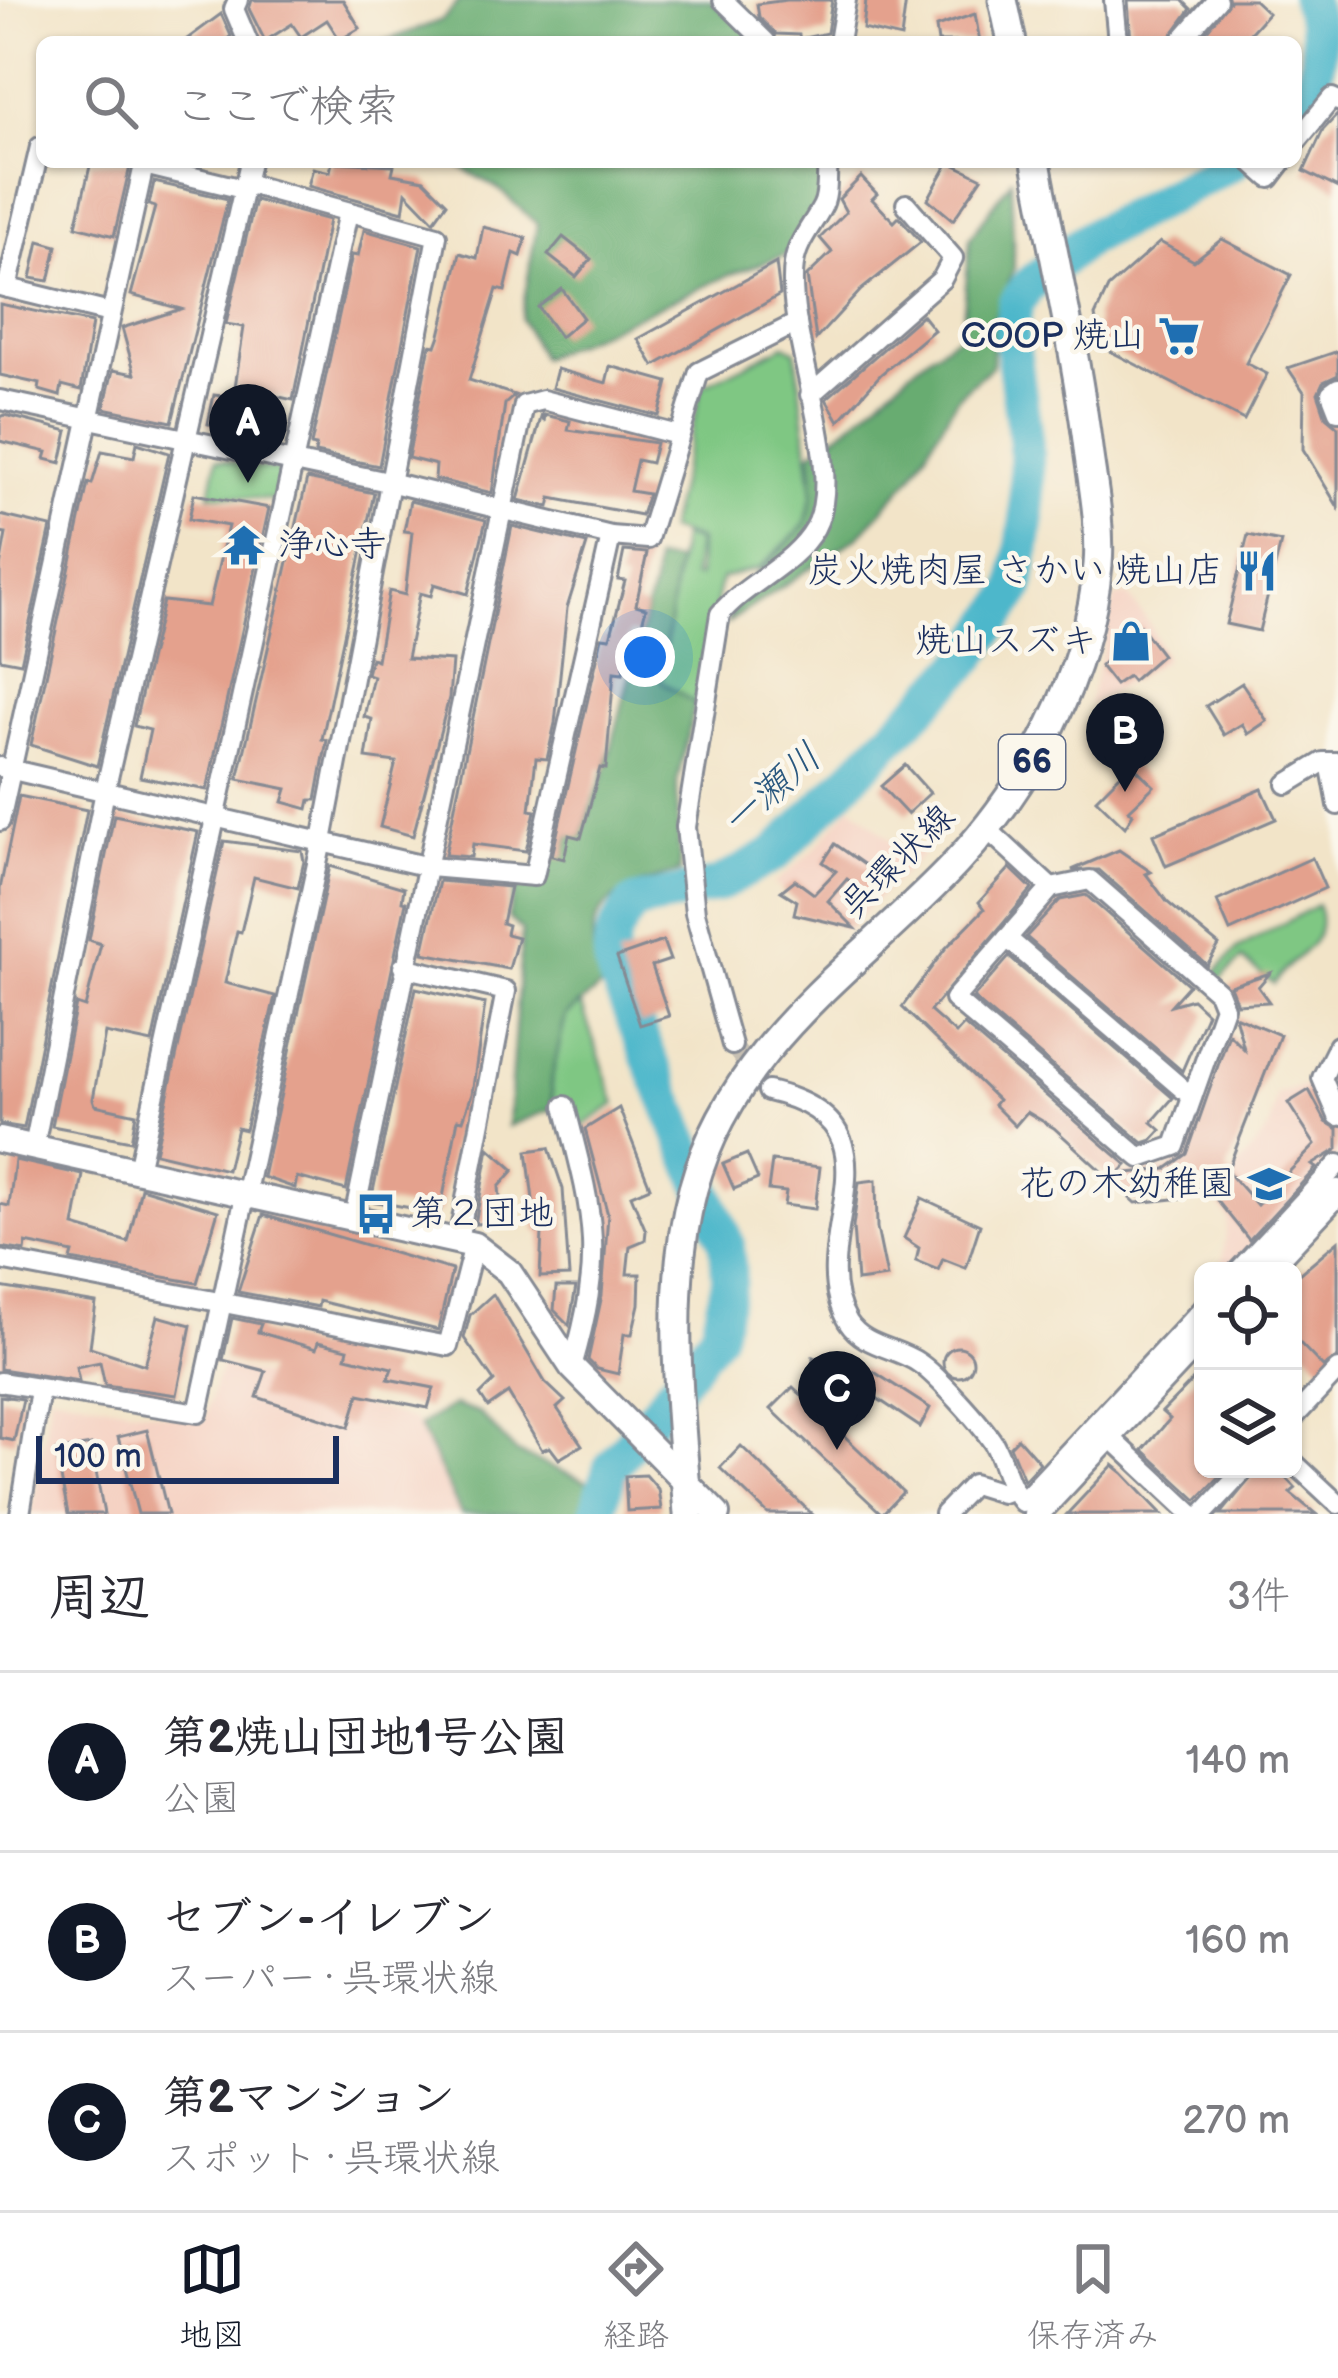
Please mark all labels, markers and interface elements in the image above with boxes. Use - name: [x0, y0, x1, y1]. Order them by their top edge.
- search box: [36, 36, 1302, 168]
- icon: search: [78, 69, 144, 135]
- text: ここで検索: [174, 80, 399, 135]
- supermarket icon: COOP 焼山: [1156, 313, 1202, 359]
- place label: COOP 焼山: [961, 315, 1145, 358]
- pin: A: [209, 384, 287, 483]
- temple icon: 浄心寺: [221, 522, 267, 568]
- place label: 浄心寺: [278, 524, 386, 567]
- restaurant icon: 炭火焼肉屋 さかい 焼山店: [1234, 548, 1280, 594]
- place label: 炭火焼肉屋 さかい 焼山店: [808, 550, 1223, 593]
- shop icon: 焼山スズキ: [1108, 618, 1154, 664]
- place label: 焼山スズキ: [916, 620, 1097, 663]
- your location: [615, 627, 675, 687]
- pin: B: [1086, 693, 1164, 792]
- water label: 一瀬川: [712, 734, 832, 846]
- road number: 66: [999, 735, 1065, 789]
- street label: 呉環状線: [832, 796, 964, 928]
- school or university icon: 花の木幼稚園: [1246, 1161, 1292, 1207]
- place label: 花の木幼稚園: [1019, 1163, 1235, 1206]
- bus stop icon: 第２団地: [353, 1191, 399, 1237]
- place label: 第２団地: [410, 1193, 554, 1236]
- map controls: [1194, 1262, 1302, 1478]
- button: locate: [1194, 1262, 1302, 1370]
- pin: C: [798, 1351, 876, 1450]
- button: layers: [1194, 1370, 1302, 1478]
- scale bar: [36, 1430, 339, 1483]
- text: 100 m: [54, 1437, 142, 1477]
- text: 周辺: [48, 1568, 150, 1629]
- text: 3件: [1227, 1574, 1290, 1621]
- text: 第2焼山団地1号公園: [162, 1711, 568, 1766]
- text: A: [75, 1738, 99, 1785]
- text: 140 m: [1185, 1738, 1290, 1785]
- text: 公園: [162, 1776, 240, 1823]
- text: セブン-イレブン: [162, 1891, 495, 1946]
- text: B: [73, 1918, 101, 1965]
- text: 160 m: [1185, 1918, 1290, 1965]
- text: スーパー · 呉環状線: [162, 1956, 498, 2003]
- text: 第2マンション: [162, 2071, 455, 2126]
- text: C: [73, 2098, 101, 2145]
- text: 270 m: [1182, 2098, 1290, 2145]
- text: スポット · 呉環状線: [162, 2136, 499, 2183]
- tab: 地図: [179, 2236, 245, 2356]
- tab: 経路: [603, 2236, 669, 2356]
- tab: 保存済み: [1027, 2236, 1159, 2356]

